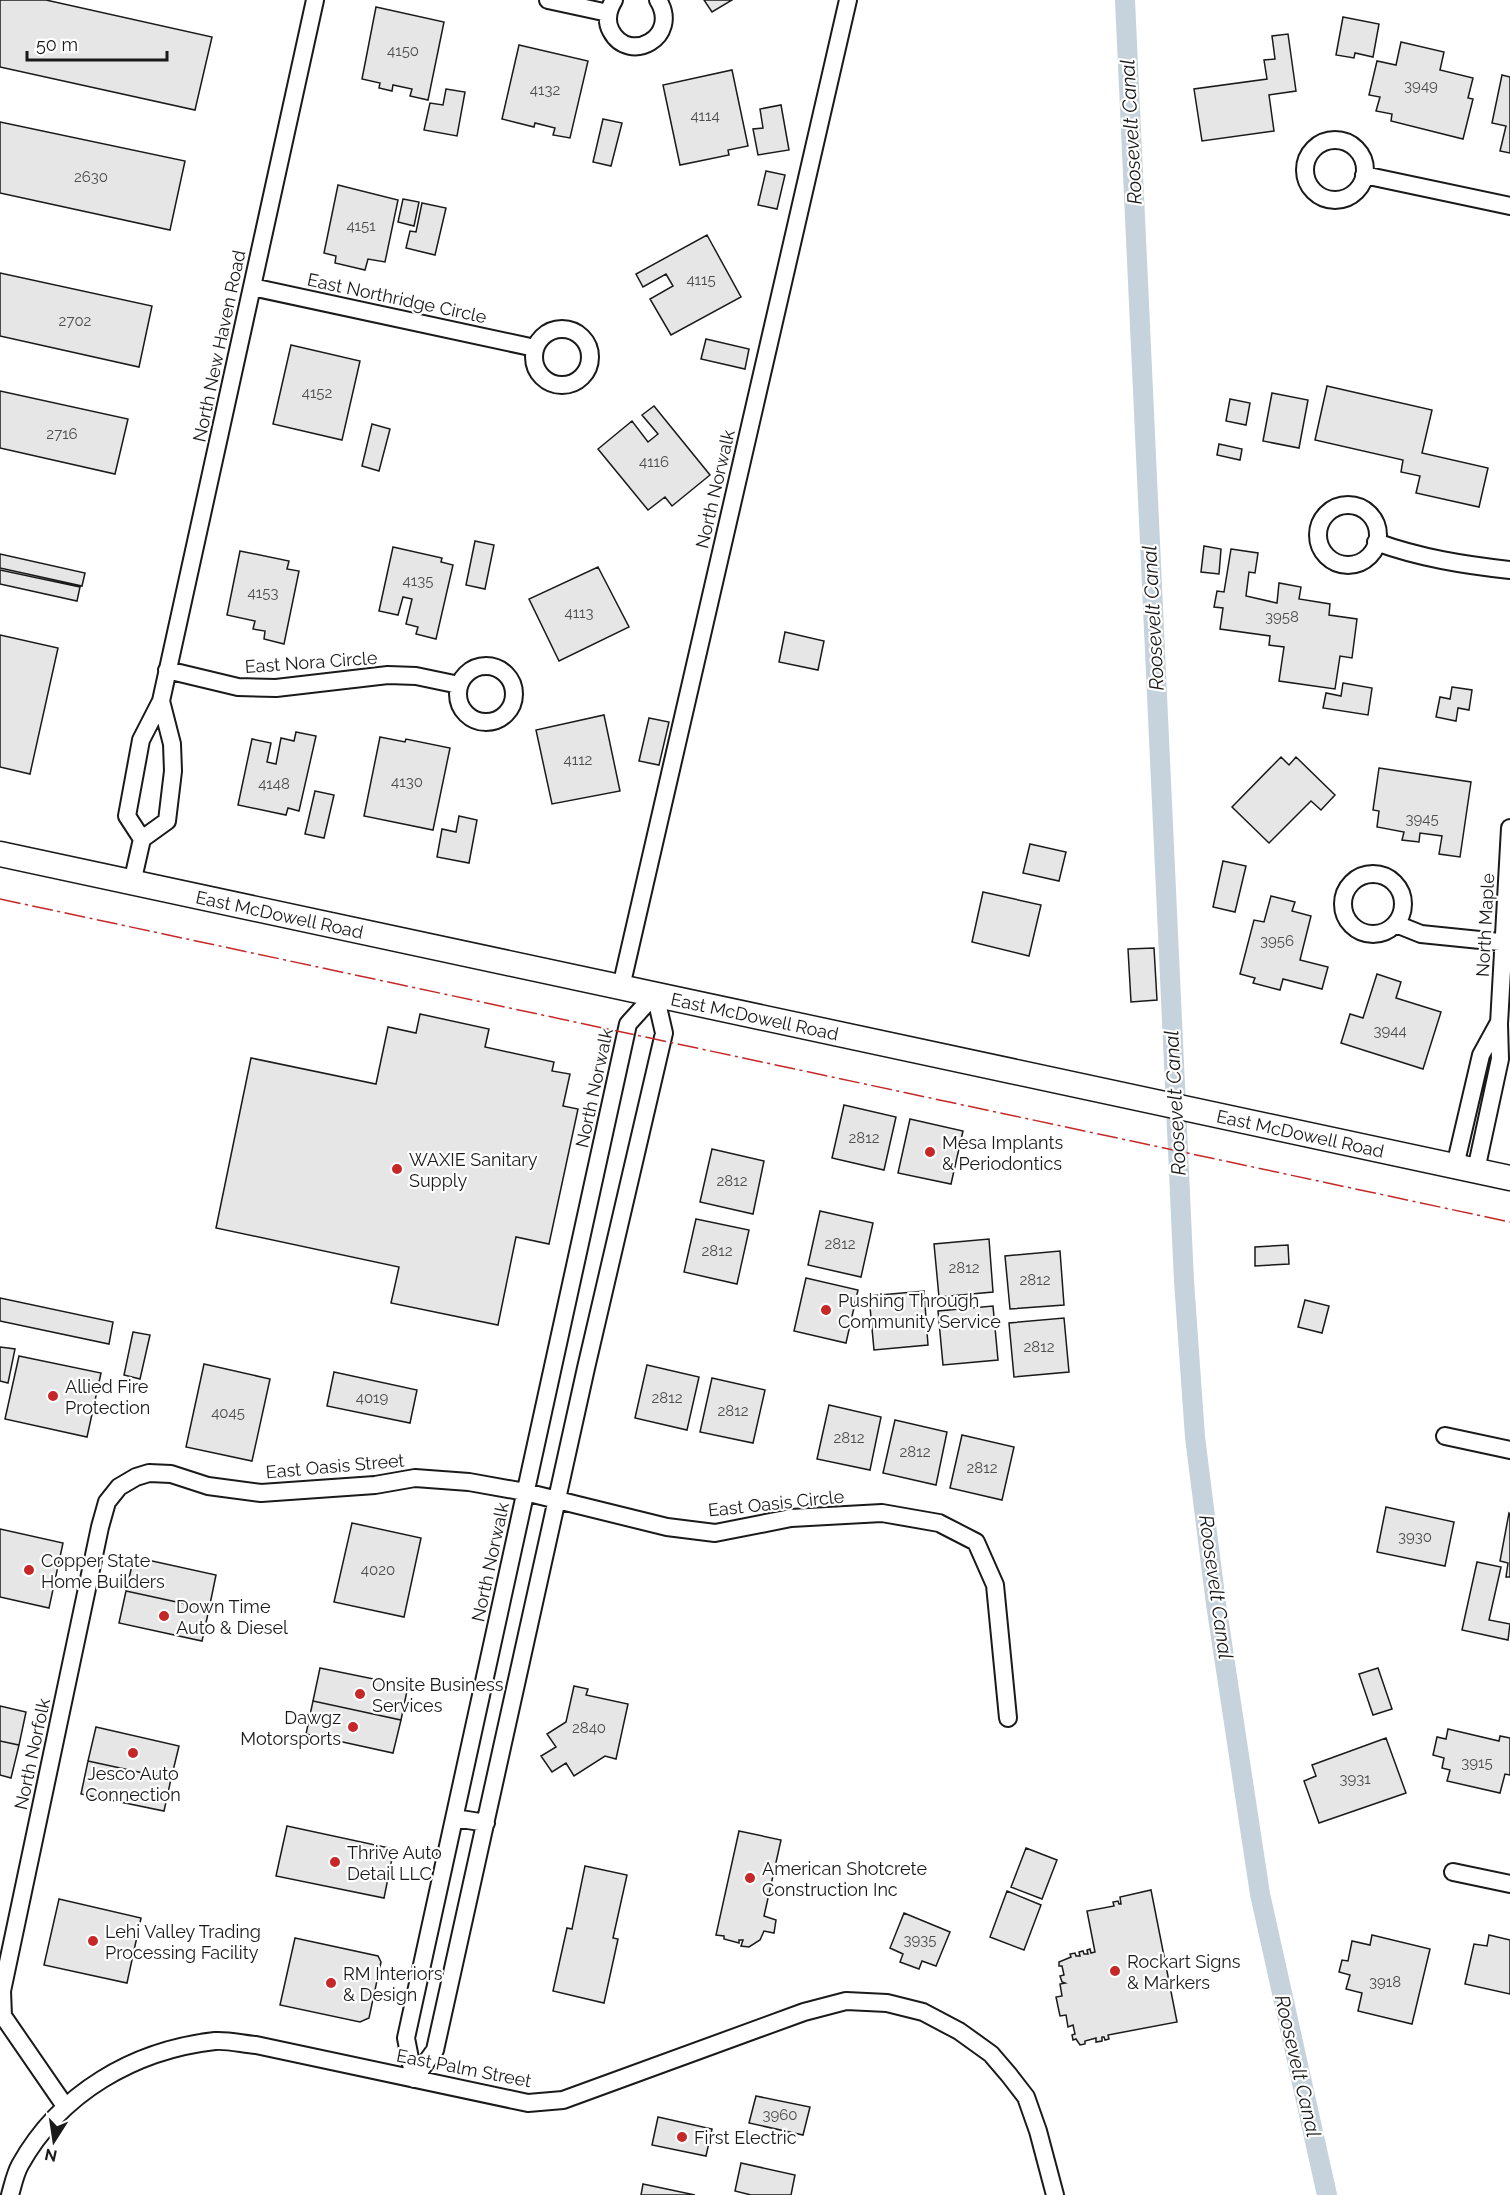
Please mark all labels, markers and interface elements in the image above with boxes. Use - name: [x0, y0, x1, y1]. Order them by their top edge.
- scale bar: [27, 24, 166, 62]
- text: 50 m: [36, 34, 78, 55]
- house number: 4150: [387, 42, 419, 60]
- water label: Roosevelt Canal: [1115, 59, 1147, 205]
- house number: 3949: [1404, 77, 1438, 95]
- house number: 4132: [530, 81, 560, 99]
- house number: 4114: [690, 107, 720, 125]
- house number: 2630: [74, 168, 108, 186]
- house number: 4151: [346, 217, 376, 235]
- street label: North New Haven Road: [188, 248, 250, 444]
- street label: East Northridge Circle: [305, 269, 489, 327]
- house number: 4115: [686, 271, 716, 289]
- house number: 2702: [59, 312, 92, 330]
- house number: 4152: [302, 384, 332, 402]
- house number: 2716: [46, 425, 78, 443]
- street label: North Norwalk: [691, 427, 739, 550]
- house number: 4116: [639, 453, 669, 471]
- water label: Roosevelt Canal: [1137, 545, 1169, 691]
- house number: 4135: [403, 572, 433, 590]
- house number: 4153: [248, 584, 278, 602]
- house number: 4113: [564, 604, 594, 622]
- house number: 3958: [1265, 608, 1299, 626]
- street label: East Nora Circle: [244, 647, 378, 677]
- house number: 4112: [564, 751, 593, 769]
- house number: 4130: [391, 773, 423, 791]
- house number: 4148: [258, 775, 290, 793]
- house number: 3945: [1405, 810, 1439, 828]
- street label: North Maple: [1472, 872, 1498, 977]
- street label: East McDowell Road: [194, 886, 365, 942]
- house number: 3956: [1260, 932, 1294, 950]
- street label: East McDowell Road: [669, 988, 841, 1044]
- house number: 3944: [1373, 1022, 1407, 1040]
- street label: North Norwalk: [571, 1026, 617, 1150]
- water label: Roosevelt Canal: [1159, 1030, 1191, 1176]
- street label: East McDowell Road: [1215, 1105, 1386, 1161]
- house number: 2812: [849, 1129, 880, 1147]
- place label: Mesa Implants & Periodontics: [942, 1132, 1064, 1174]
- marker: Mesa Implants & Periodontics: [923, 1145, 937, 1159]
- place label: WAXIE Sanitary Supply: [409, 1149, 538, 1191]
- marker: WAXIE Sanitary Supply: [390, 1162, 404, 1176]
- house number: 2812: [717, 1172, 748, 1190]
- house number: 2812: [825, 1235, 856, 1253]
- house number: 2812: [702, 1242, 733, 1260]
- house number: 2812: [949, 1259, 980, 1277]
- house number: 2812: [1020, 1271, 1051, 1289]
- place label: Pushing Through Community Service: [838, 1290, 1001, 1332]
- marker: Pushing Through Community Service: [819, 1303, 833, 1317]
- house number: 2812: [1024, 1338, 1055, 1356]
- place label: Allied Fire Protection: [65, 1376, 150, 1418]
- marker: Allied Fire Protection: [46, 1389, 60, 1403]
- house number: 4019: [356, 1389, 388, 1407]
- house number: 2812: [652, 1389, 683, 1407]
- house number: 2812: [718, 1402, 749, 1420]
- house number: 4045: [211, 1404, 245, 1422]
- house number: 2812: [834, 1429, 865, 1447]
- house number: 2812: [900, 1443, 931, 1461]
- street label: East Oasis Street: [265, 1449, 405, 1483]
- house number: 2812: [967, 1459, 998, 1477]
- street label: East Oasis Circle: [707, 1485, 846, 1521]
- street label: North Norwalk: [467, 1500, 513, 1624]
- water label: Roosevelt Canal: [1194, 1513, 1238, 1661]
- house number: 3930: [1398, 1528, 1432, 1546]
- place label: Copper State Home Builders: [41, 1550, 165, 1592]
- house number: 4020: [361, 1561, 395, 1579]
- marker: Copper State Home Builders: [22, 1563, 36, 1577]
- place label: Down Time Auto & Diesel: [176, 1596, 288, 1638]
- marker: Down Time Auto & Diesel: [157, 1609, 171, 1623]
- place label: Onsite Business Services: [372, 1674, 504, 1716]
- marker: Onsite Business Services: [353, 1687, 367, 1701]
- street label: North Norfolk: [10, 1696, 54, 1812]
- place label: Dawgz Motorsports: [240, 1707, 341, 1749]
- house number: 2840: [572, 1719, 606, 1737]
- marker: Dawgz Motorsports: [346, 1720, 360, 1734]
- marker: Jesco Auto Connection: [126, 1746, 140, 1760]
- house number: 3915: [1461, 1754, 1493, 1772]
- place label: Jesco Auto Connection: [85, 1763, 181, 1805]
- house number: 3931: [1339, 1770, 1371, 1788]
- place label: Thrive Auto Detail LLC: [347, 1842, 442, 1884]
- marker: Thrive Auto Detail LLC: [328, 1855, 342, 1869]
- place label: American Shotcrete Construction Inc: [762, 1858, 927, 1900]
- marker: American Shotcrete Construction Inc: [743, 1871, 757, 1885]
- place label: Lehi Valley Trading Processing Facility: [105, 1921, 261, 1963]
- house number: 3935: [904, 1931, 937, 1949]
- marker: Lehi Valley Trading Processing Facility: [86, 1934, 100, 1948]
- place label: Rockart Signs & Markers: [1127, 1951, 1241, 1993]
- place label: RM Interiors & Design: [343, 1963, 443, 2005]
- marker: Rockart Signs & Markers: [1108, 1964, 1122, 1978]
- house number: 3918: [1369, 1973, 1401, 1991]
- marker: RM Interiors & Design: [324, 1976, 338, 1990]
- water label: Roosevelt Canal: [1270, 1992, 1326, 2140]
- street label: East Palm Street: [395, 2045, 533, 2091]
- house number: 3960: [762, 2106, 798, 2124]
- north arrow: [24, 2111, 84, 2171]
- place label: First Electric: [694, 2127, 797, 2148]
- marker: First Electric: [675, 2130, 689, 2144]
- text: N: [43, 2145, 59, 2166]

